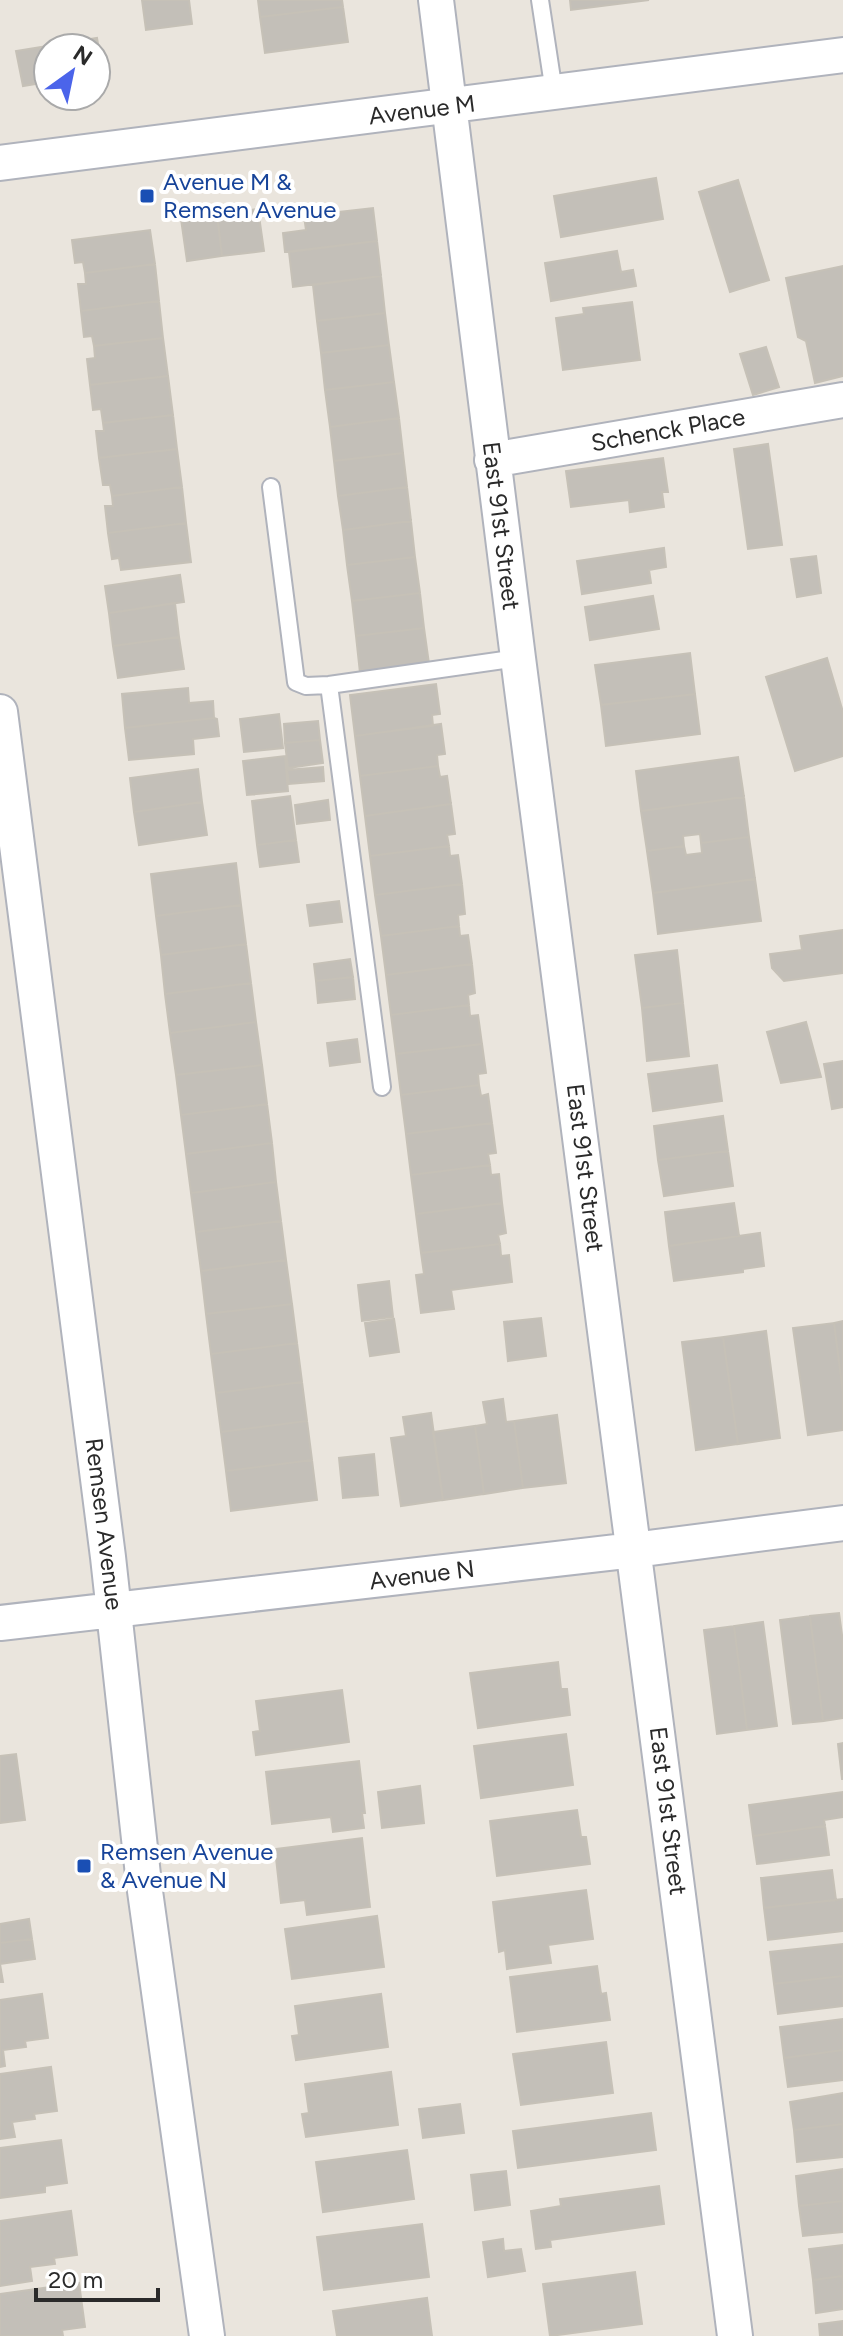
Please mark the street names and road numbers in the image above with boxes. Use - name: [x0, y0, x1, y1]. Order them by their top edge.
- street label: Avenue M: [367, 89, 477, 130]
- street label: Schenck Place: [589, 402, 747, 457]
- street label: East 91st Street: [477, 440, 526, 612]
- street label: East 91st Street: [561, 1082, 610, 1254]
- street label: Remsen Avenue: [80, 1436, 129, 1612]
- street label: Avenue N: [368, 1554, 476, 1595]
- street label: East 91st Street: [644, 1725, 693, 1897]

